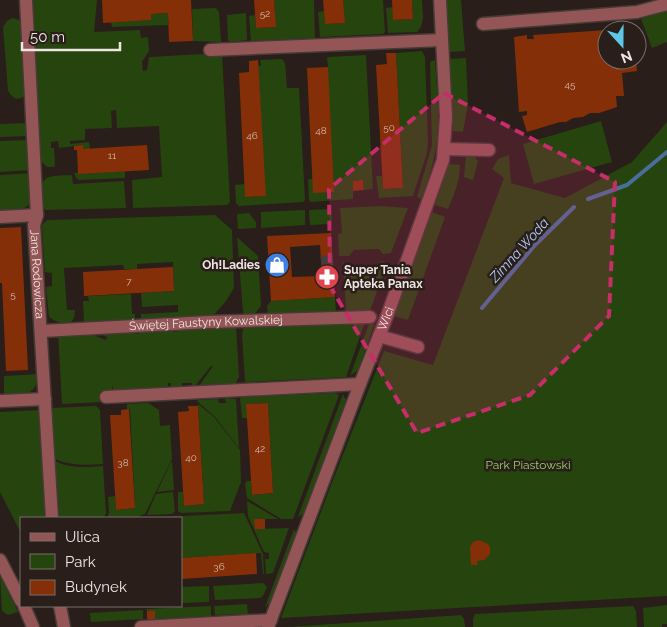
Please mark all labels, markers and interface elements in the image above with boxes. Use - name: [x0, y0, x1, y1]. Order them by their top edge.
- house number: 52: [260, 8, 270, 19]
- scale bar: [22, 20, 120, 52]
- north arrow: [597, 20, 647, 70]
- text: 50 m: [30, 28, 65, 46]
- text: N: [619, 48, 635, 67]
- house number: 45: [565, 79, 576, 90]
- house number: 50: [383, 122, 395, 133]
- house number: 48: [315, 125, 327, 136]
- house number: 46: [246, 130, 258, 141]
- house number: 11: [108, 150, 117, 161]
- water label: Zimna Woda: [485, 215, 552, 286]
- street label: Jana Rodowicza: [27, 229, 47, 319]
- shop icon: Oh!Ladies: [264, 252, 290, 278]
- place label: Oh!Ladies: [202, 258, 260, 272]
- place label: Super Tania Apteka Panax: [344, 263, 423, 291]
- pharmacy icon: Super Tania Apteka Panax: [314, 264, 340, 290]
- house number: 7: [126, 276, 132, 287]
- house number: 5: [10, 289, 16, 300]
- street label: Wici: [375, 305, 397, 333]
- street label: Świętej Faustyny Kowalskiej: [129, 313, 283, 333]
- house number: 42: [255, 443, 265, 454]
- house number: 40: [185, 452, 197, 463]
- house number: 38: [117, 457, 129, 468]
- park label: Park Piastowski: [485, 458, 571, 472]
- legend: [20, 517, 182, 607]
- text: Ulica: [65, 528, 100, 546]
- text: Park: [65, 553, 96, 571]
- house number: 36: [213, 561, 225, 572]
- text: Budynek: [65, 578, 127, 596]

